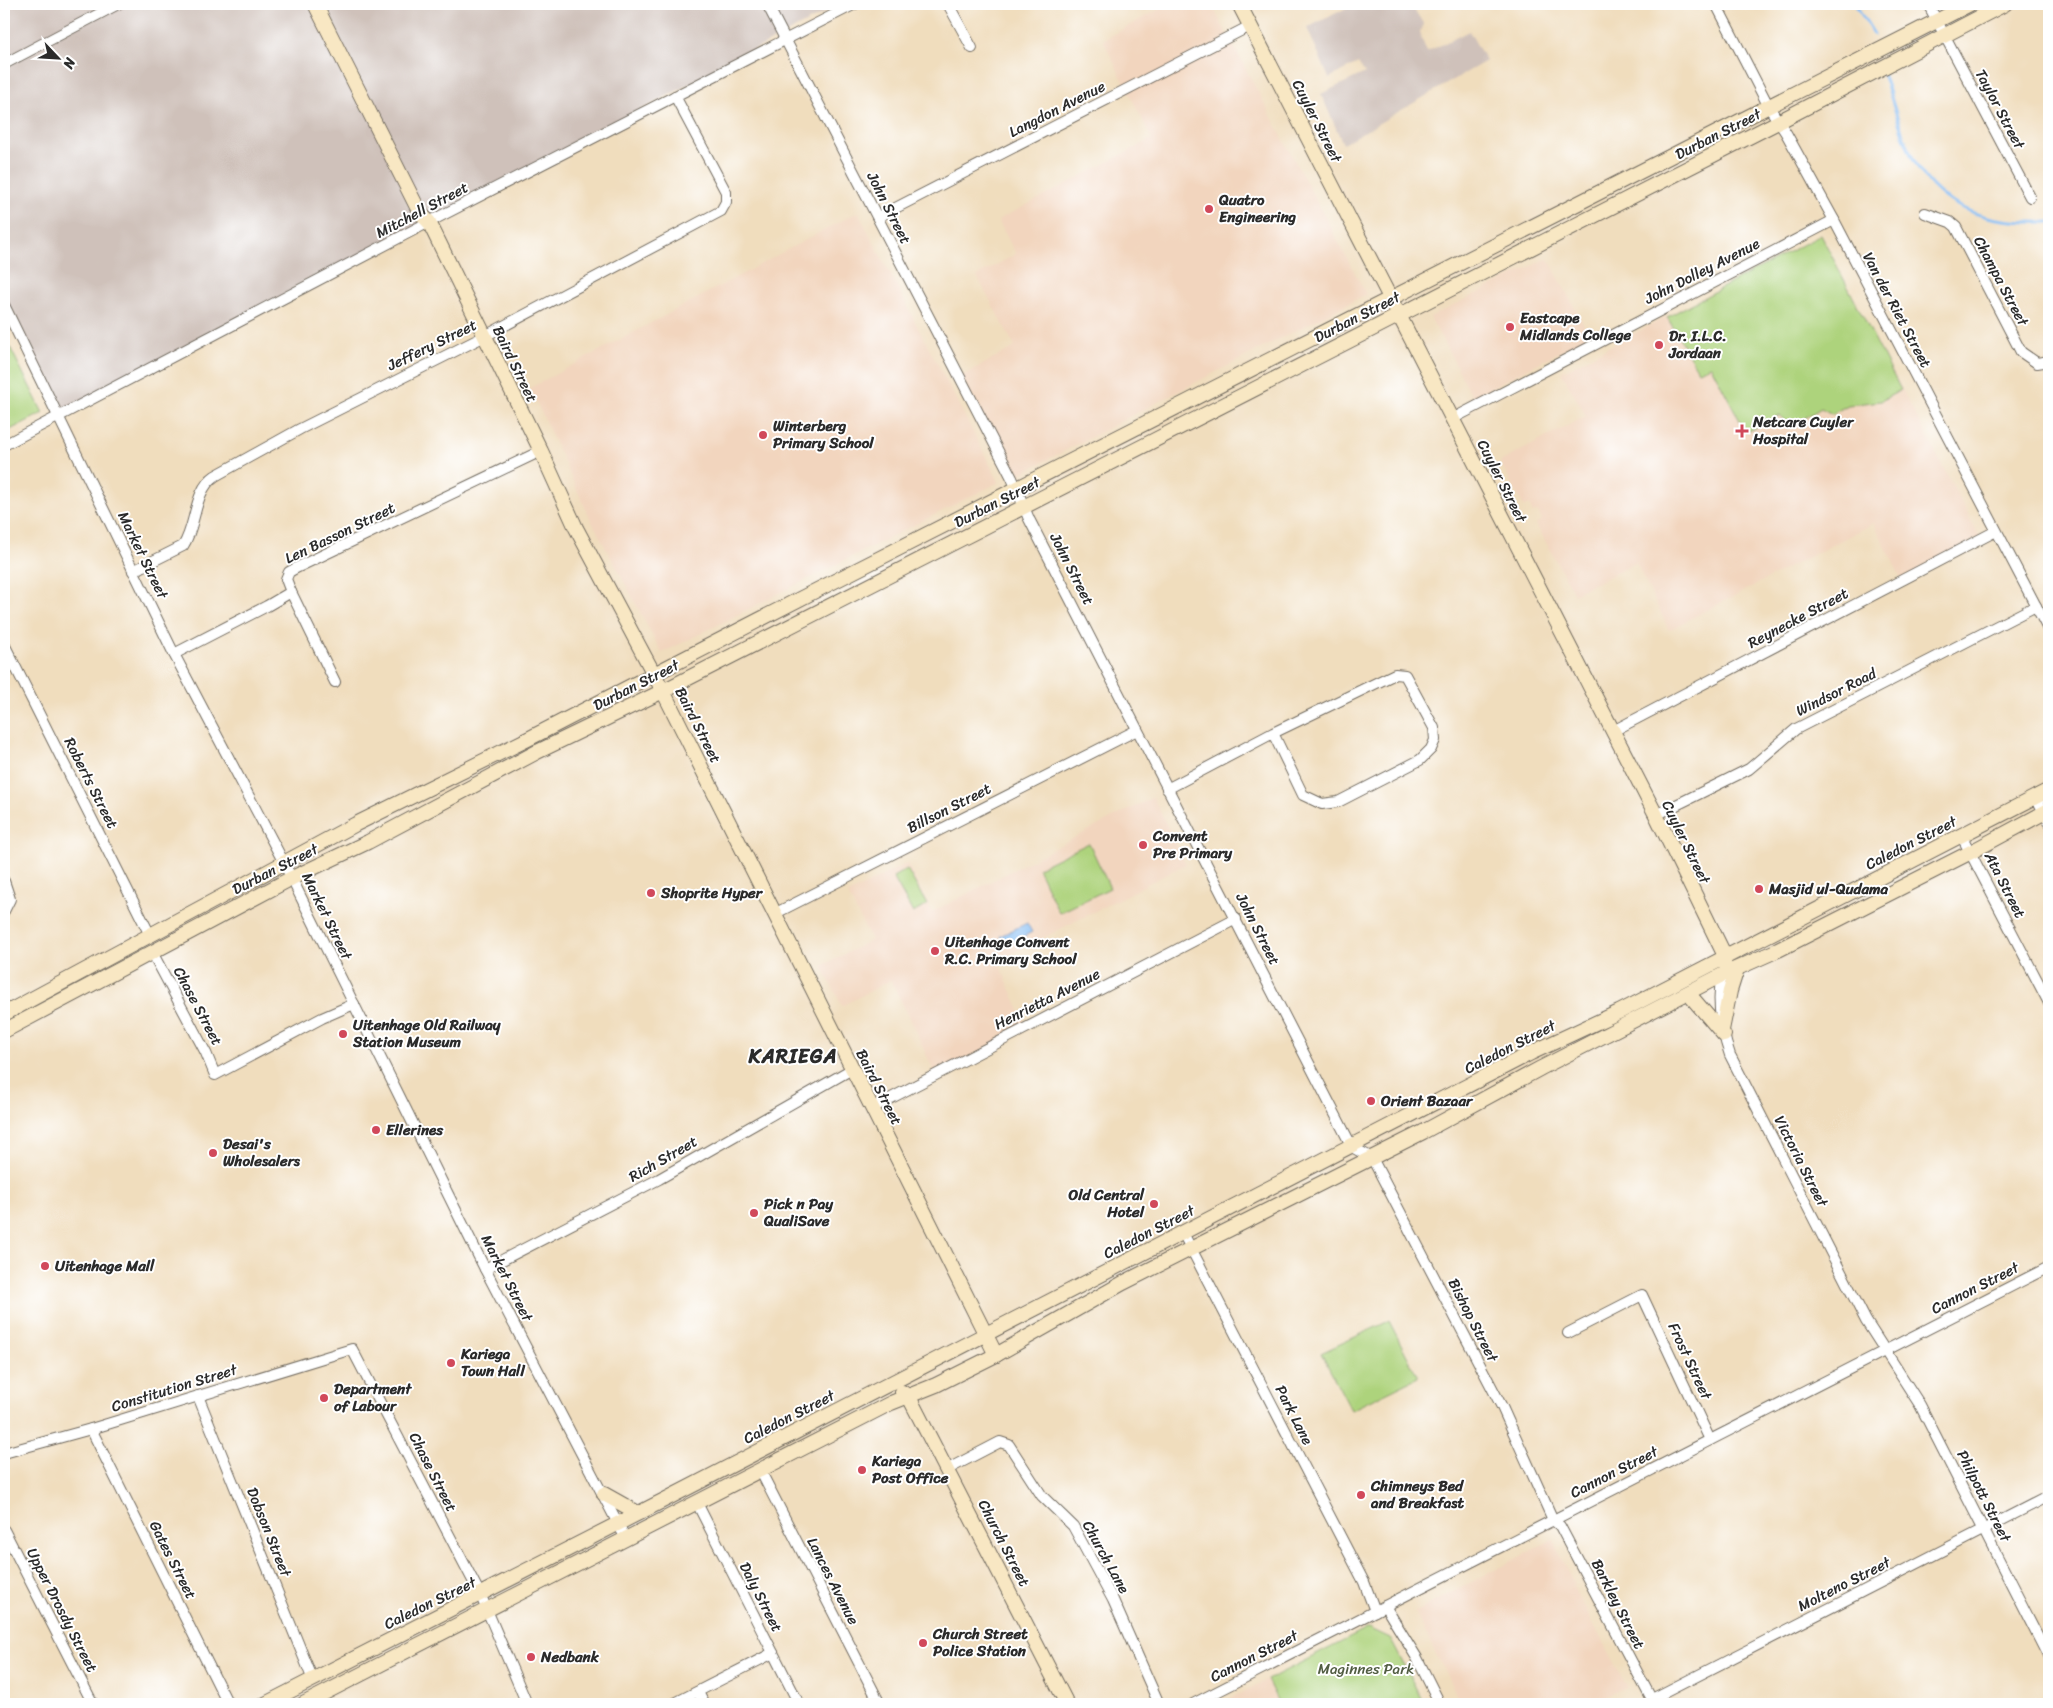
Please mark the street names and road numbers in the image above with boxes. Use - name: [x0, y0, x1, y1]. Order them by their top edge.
- street label: Taylor Street: [1968, 64, 2032, 155]
- street label: Langdon Avenue: [1004, 73, 1110, 145]
- street label: Cuyler Street: [1285, 75, 1350, 168]
- street label: Durban Street: [1670, 101, 1767, 167]
- street label: John Street: [859, 166, 919, 249]
- street label: Mitchell Street: [371, 174, 474, 245]
- street label: John Dolley Avenue: [1639, 231, 1764, 312]
- street label: Champa Street: [1966, 231, 2036, 332]
- street label: Van der Riet Street: [1855, 247, 1939, 373]
- street label: Durban Street: [1309, 284, 1406, 350]
- street label: Jeffery Street: [382, 312, 482, 378]
- street label: Baird Street: [485, 321, 545, 407]
- street label: Cuyler Street: [1470, 435, 1535, 528]
- street label: Durban Street: [949, 469, 1046, 535]
- street label: Len Basson Street: [280, 495, 400, 571]
- street label: Market Street: [111, 507, 176, 604]
- street label: John Street: [1042, 527, 1102, 610]
- street label: Reynecke Street: [1743, 580, 1854, 656]
- street label: Durban Street: [588, 652, 685, 718]
- street label: Windsor Road: [1791, 660, 1882, 723]
- street label: Baird Street: [668, 682, 729, 768]
- street label: Roberts Street: [57, 733, 125, 834]
- street label: Billson Street: [902, 775, 996, 840]
- street label: Cuyler Street: [1655, 796, 1718, 889]
- street label: Caledon Street: [1861, 808, 1962, 877]
- street label: Durban Street: [227, 836, 324, 902]
- street label: Ata Street: [1977, 846, 2033, 923]
- street label: Market Street: [295, 868, 360, 965]
- street label: John Street: [1228, 887, 1288, 970]
- street label: Henrietta Avenue: [989, 961, 1105, 1037]
- street label: Chase Street: [166, 962, 230, 1051]
- street label: Caledon Street: [1460, 1012, 1561, 1081]
- street label: Baird Street: [849, 1044, 910, 1130]
- street label: Victoria Street: [1767, 1111, 1836, 1212]
- street label: Rich Street: [624, 1129, 703, 1189]
- street label: Caledon Street: [1099, 1197, 1200, 1266]
- street label: Market Street: [474, 1230, 541, 1327]
- street label: Cannon Street: [1926, 1254, 2024, 1321]
- street label: Bishop Street: [1441, 1274, 1506, 1367]
- street label: Frost Street: [1661, 1318, 1720, 1405]
- street label: Constitution Street: [108, 1356, 241, 1419]
- street label: Park Lane: [1268, 1380, 1320, 1450]
- street label: Caledon Street: [739, 1382, 840, 1451]
- street label: Chase Street: [402, 1428, 464, 1517]
- street label: Cannon Street: [1565, 1438, 1663, 1505]
- street label: Philpott Street: [1950, 1445, 2019, 1547]
- street label: Dobson Street: [239, 1483, 299, 1582]
- street label: Church Street: [971, 1495, 1037, 1592]
- street label: Gates Street: [142, 1516, 204, 1604]
- street label: Church Lane: [1075, 1516, 1137, 1598]
- street label: Lances Avenue: [800, 1532, 866, 1630]
- street label: Upper Drosdy Street: [19, 1543, 105, 1677]
- street label: Molteno Street: [1793, 1549, 1896, 1619]
- street label: Barkley Street: [1584, 1554, 1652, 1654]
- street label: Daly Street: [732, 1557, 790, 1637]
- street label: Caledon Street: [379, 1569, 481, 1637]
- street label: Cannon Street: [1205, 1622, 1303, 1689]

